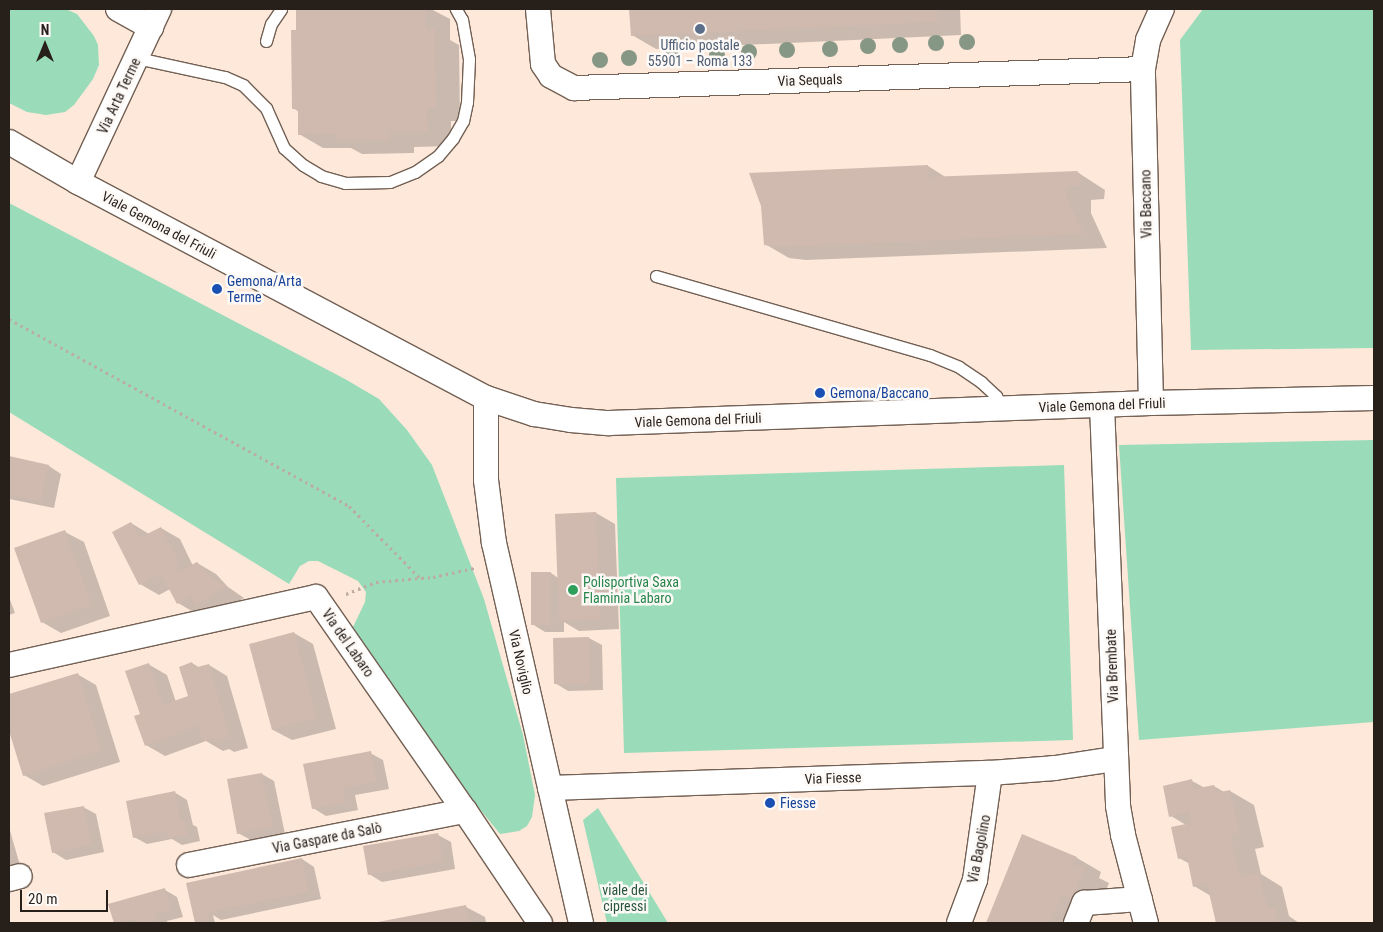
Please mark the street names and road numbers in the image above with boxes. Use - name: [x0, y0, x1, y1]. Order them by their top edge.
- street label: Via Arta Terme: [94, 55, 144, 137]
- street label: Via Sequals: [777, 70, 843, 90]
- street label: Via Baccano: [1137, 169, 1155, 239]
- street label: Viale Gemona del Friuli: [99, 188, 219, 262]
- street label: Viale Gemona del Friuli: [1038, 394, 1166, 416]
- street label: Viale Gemona del Friuli: [634, 409, 762, 431]
- street label: Via del Labaro: [318, 606, 378, 680]
- street label: Via Noviglio: [505, 628, 537, 696]
- street label: Via Brembate: [1102, 629, 1122, 703]
- street label: Via Fiesse: [804, 769, 862, 787]
- street label: Via Bagolino: [964, 813, 994, 885]
- street label: Via Gaspare da Salò: [271, 819, 383, 857]

